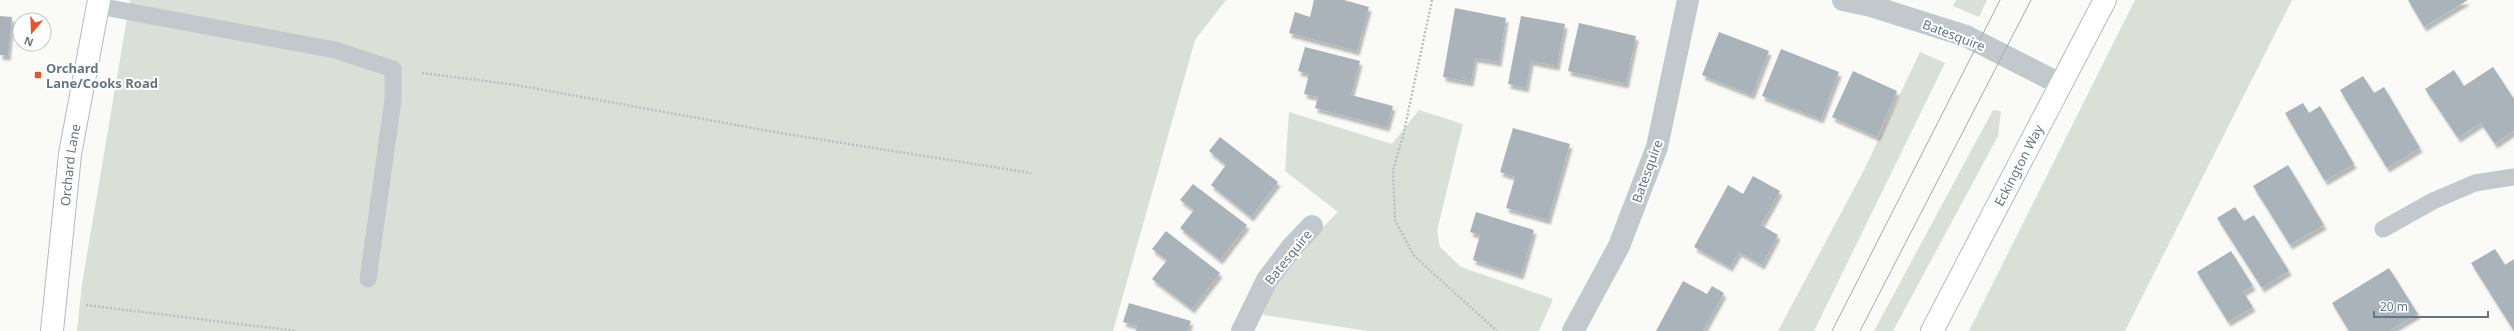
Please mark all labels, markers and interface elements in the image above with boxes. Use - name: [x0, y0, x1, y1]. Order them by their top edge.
- north arrow: [12, 12, 52, 52]
- street label: Batesquire: [1920, 15, 1988, 55]
- text: N: [22, 33, 35, 50]
- place label: Orchard Lane/Cooks Road: [46, 59, 158, 92]
- marker: Orchard Lane/Cooks Road: [33, 70, 43, 80]
- street label: Eckington Way: [1990, 121, 2048, 209]
- street label: Orchard Lane: [56, 122, 84, 207]
- street label: Batesquire: [1627, 137, 1667, 205]
- street label: Batesquire: [1260, 226, 1316, 288]
- scale bar: [2374, 293, 2488, 319]
- text: 20 m: [2380, 298, 2408, 315]

